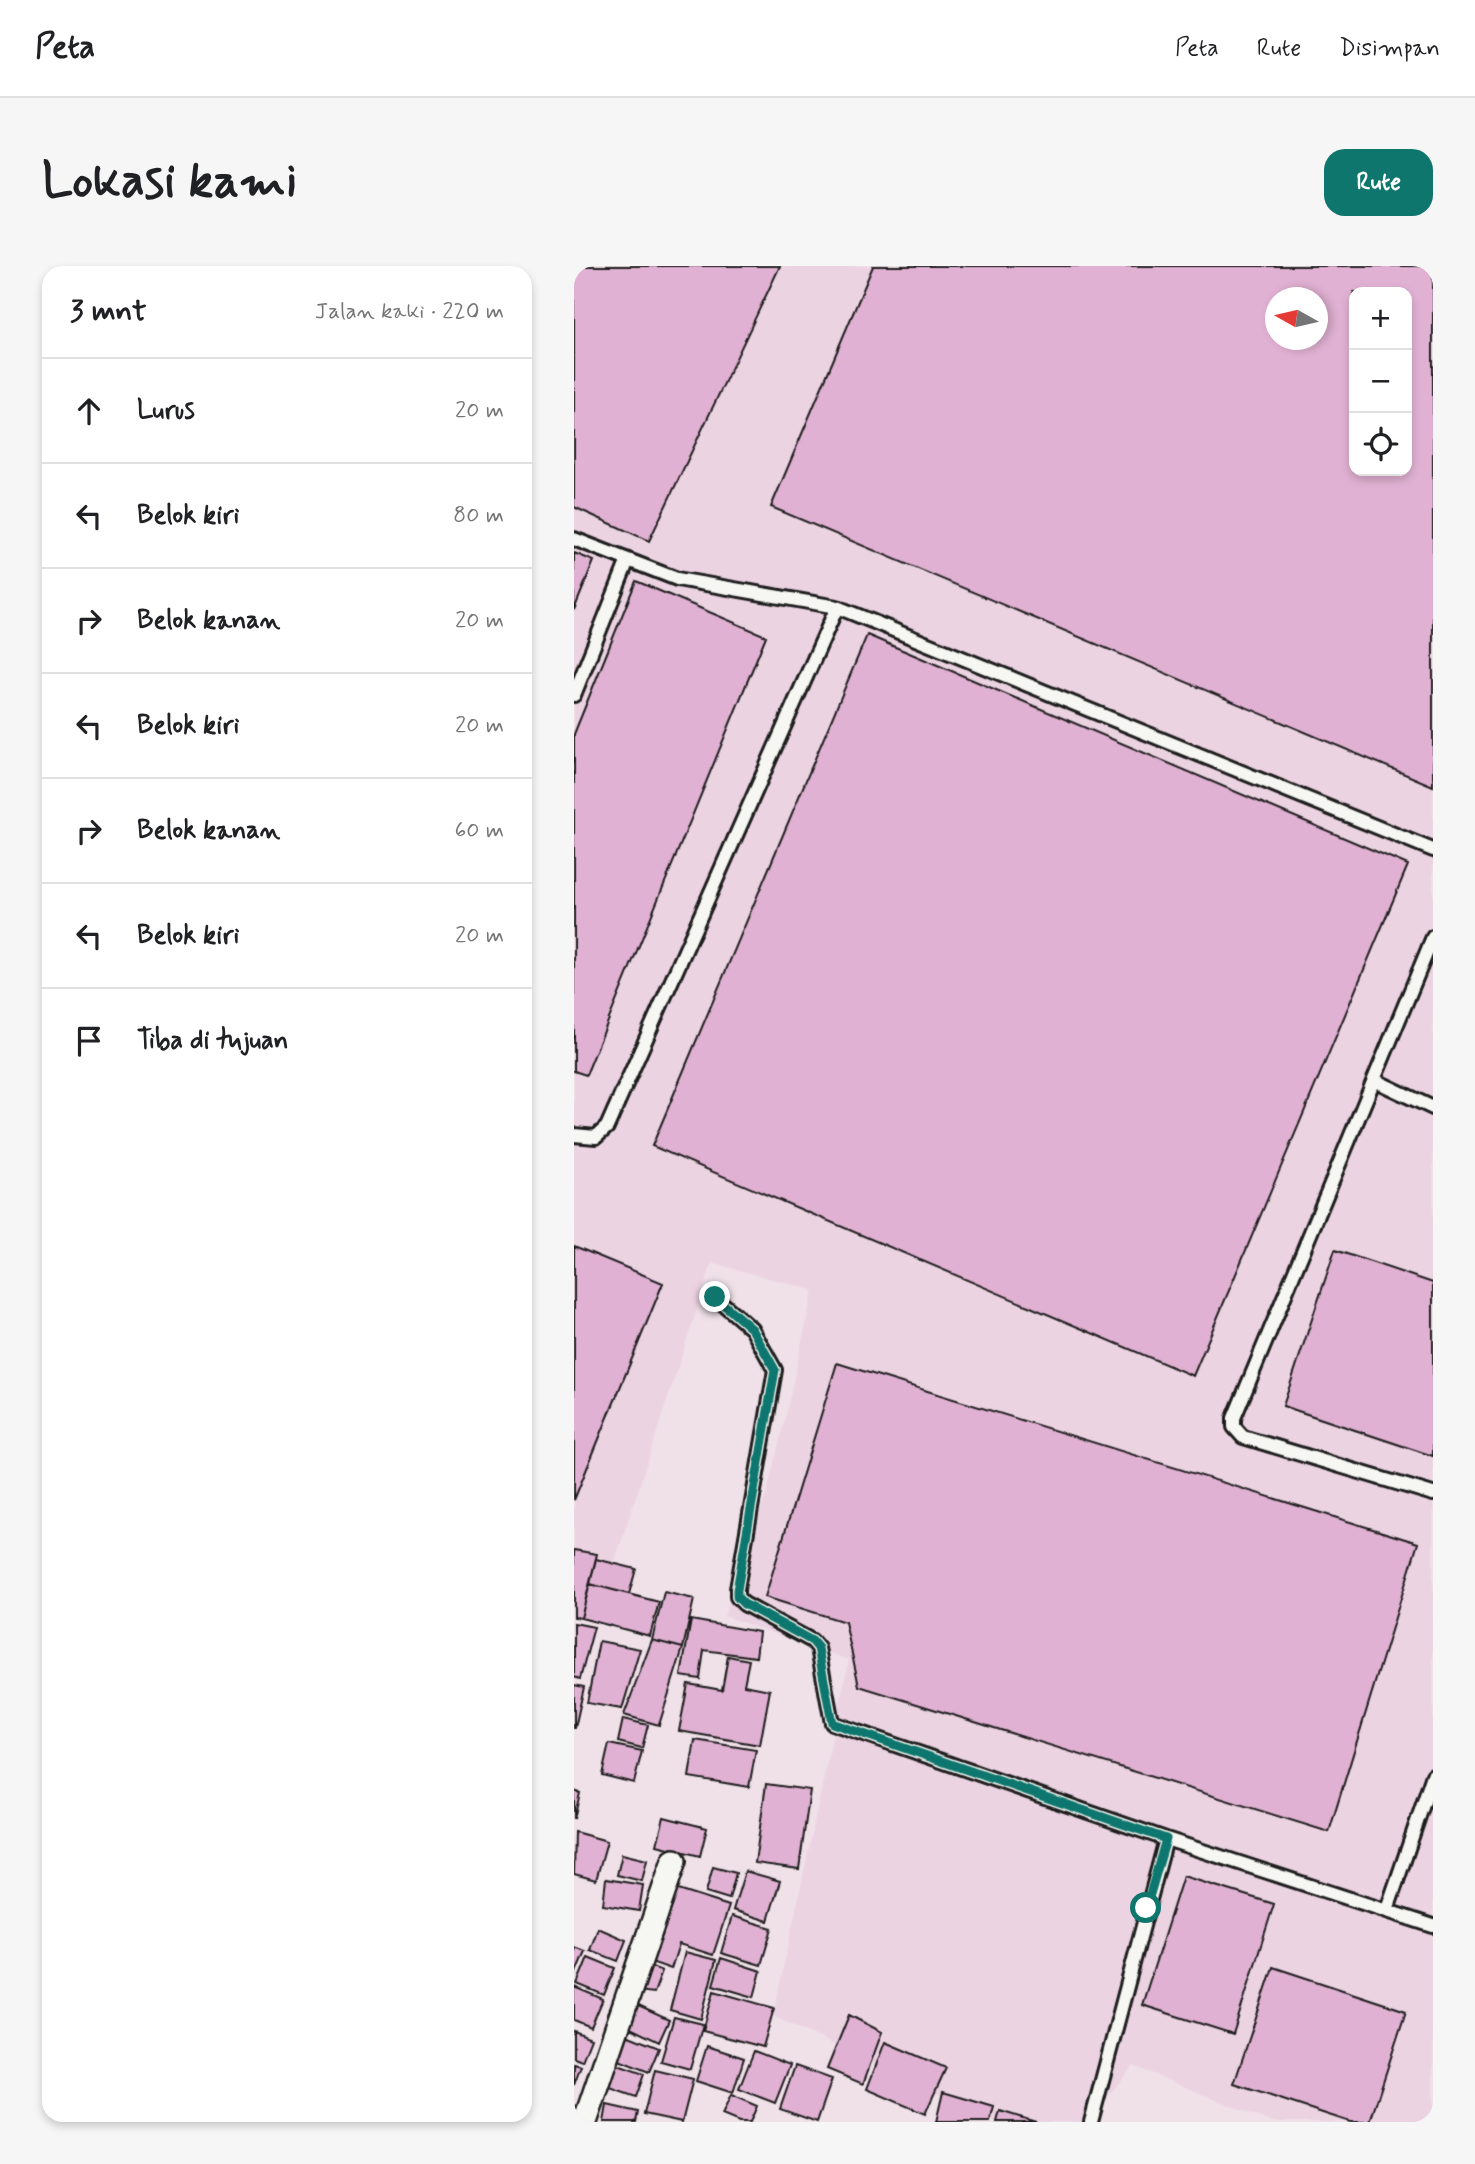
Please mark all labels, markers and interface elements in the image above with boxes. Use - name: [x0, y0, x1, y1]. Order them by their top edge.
- text: Peta: [35, 26, 95, 70]
- text: Peta: [1175, 33, 1219, 64]
- text: Rute: [1257, 33, 1301, 64]
- text: Disimpan: [1339, 33, 1440, 64]
- button: Rute: [1324, 149, 1433, 216]
- text: Lokasi kami: [42, 150, 297, 215]
- north arrow: [1265, 287, 1328, 350]
- map controls: [1349, 287, 1412, 476]
- button: +: [1349, 287, 1412, 350]
- text: 3 mnt: [70, 292, 146, 331]
- text: Jalan kaki · 220 m: [315, 297, 504, 327]
- button: −: [1349, 350, 1412, 413]
- icon: ahead: [70, 392, 108, 430]
- text: Lurus: [137, 394, 195, 428]
- text: 20 m: [455, 396, 504, 426]
- button: locate: [1349, 413, 1412, 476]
- icon: left: [70, 497, 108, 535]
- text: Belok kiri: [137, 499, 239, 533]
- text: 80 m: [453, 501, 504, 531]
- icon: right: [70, 602, 108, 640]
- text: Belok kanan: [137, 604, 280, 638]
- text: 20 m: [455, 606, 504, 636]
- icon: left: [70, 707, 108, 745]
- text: Belok kiri: [137, 709, 239, 743]
- text: 20 m: [455, 711, 504, 741]
- icon: right: [70, 812, 108, 850]
- text: Belok kanan: [137, 814, 280, 848]
- text: 60 m: [455, 816, 504, 846]
- icon: left: [70, 917, 108, 955]
- text: Belok kiri: [137, 919, 239, 953]
- text: 20 m: [455, 921, 504, 951]
- icon: arrive: [70, 1022, 108, 1060]
- text: Tiba di tujuan: [137, 1024, 288, 1058]
- route end: [699, 1281, 730, 1312]
- route start: [1130, 1892, 1161, 1923]

